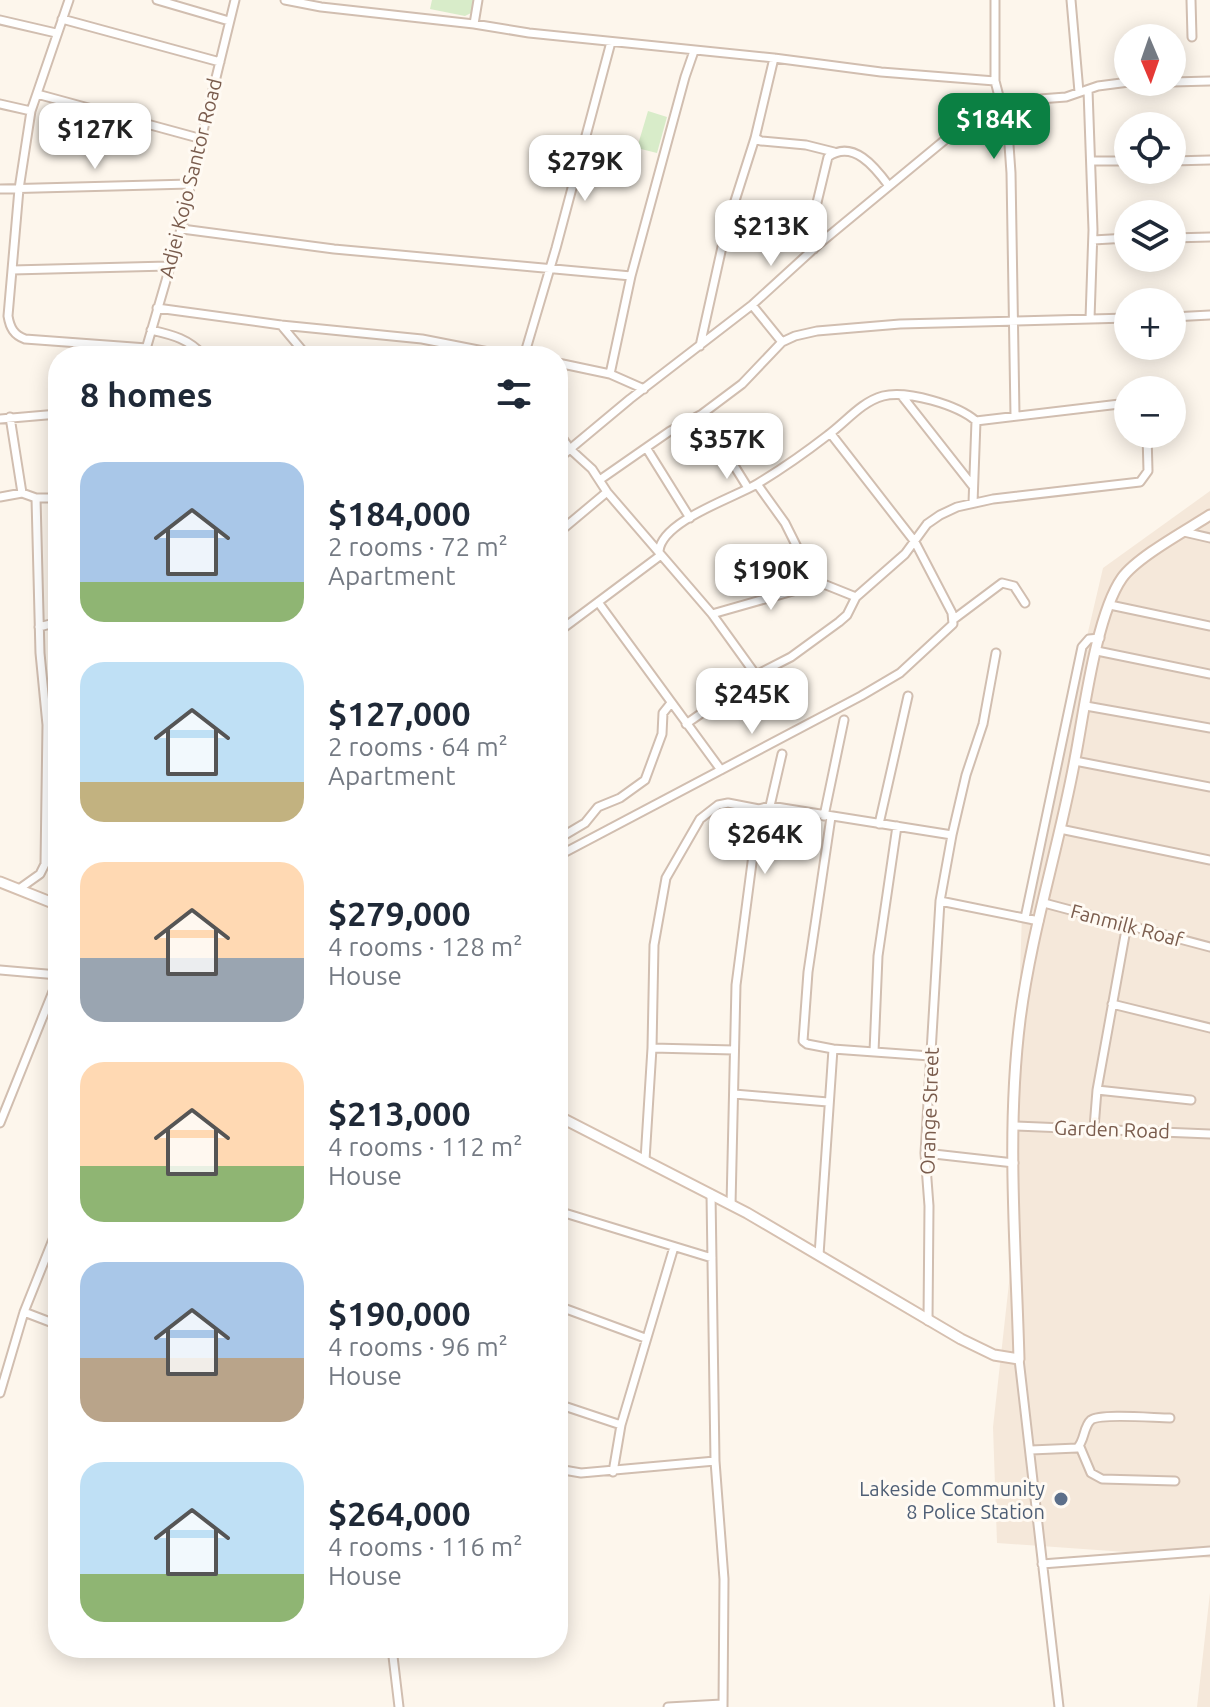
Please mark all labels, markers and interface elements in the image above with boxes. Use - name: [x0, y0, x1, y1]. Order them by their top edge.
- north arrow: [1114, 24, 1186, 96]
- map controls: [1114, 24, 1186, 448]
- street label: Adjei Kojo Santor Road: [154, 76, 226, 280]
- pin: $184K: [938, 93, 1050, 161]
- pin: $127K: [39, 103, 151, 171]
- text: $184K: [956, 104, 1032, 133]
- button: locate: [1114, 112, 1186, 184]
- text: $127K: [57, 114, 133, 143]
- pin: $279K: [529, 135, 641, 203]
- text: $279K: [547, 146, 623, 175]
- pin: $213K: [715, 200, 827, 268]
- button: layers: [1114, 200, 1186, 272]
- text: $213K: [733, 211, 809, 240]
- button: +: [1114, 288, 1186, 360]
- icon: filters: [492, 372, 536, 416]
- text: 8 homes: [80, 375, 213, 413]
- button: −: [1114, 376, 1186, 448]
- pin: $357K: [671, 413, 783, 481]
- text: $357K: [689, 424, 765, 453]
- icon: home: [144, 494, 240, 590]
- text: $184,000: [328, 494, 471, 532]
- text: 2 rooms · 72 m²: [328, 532, 508, 561]
- pin: $190K: [715, 544, 827, 612]
- text: $190K: [733, 555, 809, 584]
- text: Apartment: [328, 561, 455, 590]
- pin: $245K: [696, 668, 808, 736]
- text: $245K: [714, 679, 790, 708]
- icon: home: [144, 694, 240, 790]
- text: $127,000: [328, 694, 471, 732]
- text: 2 rooms · 64 m²: [328, 732, 508, 761]
- text: Apartment: [328, 761, 455, 790]
- pin: $264K: [709, 808, 821, 876]
- text: $264K: [727, 819, 803, 848]
- icon: home: [144, 894, 240, 990]
- text: $279,000: [328, 894, 471, 932]
- street label: Fanmilk Roaf: [1068, 899, 1186, 951]
- text: 4 rooms · 128 m²: [328, 932, 523, 961]
- text: House: [328, 961, 402, 990]
- street label: Orange Street: [915, 1047, 943, 1175]
- icon: home: [144, 1094, 240, 1190]
- text: $213,000: [328, 1094, 471, 1132]
- street label: Garden Road: [1054, 1115, 1170, 1143]
- text: 4 rooms · 112 m²: [328, 1132, 523, 1161]
- text: House: [328, 1161, 402, 1190]
- icon: home: [144, 1294, 240, 1390]
- text: $190,000: [328, 1294, 471, 1332]
- text: 4 rooms · 96 m²: [328, 1332, 508, 1361]
- text: House: [328, 1361, 402, 1390]
- place label: Lakeside Community 8 Police Station: [859, 1477, 1045, 1523]
- marker: Lakeside Community 8 Police Station: [1052, 1490, 1070, 1508]
- icon: home: [144, 1494, 240, 1590]
- text: $264,000: [328, 1494, 471, 1532]
- text: 4 rooms · 116 m²: [328, 1532, 523, 1561]
- text: House: [328, 1561, 402, 1590]

